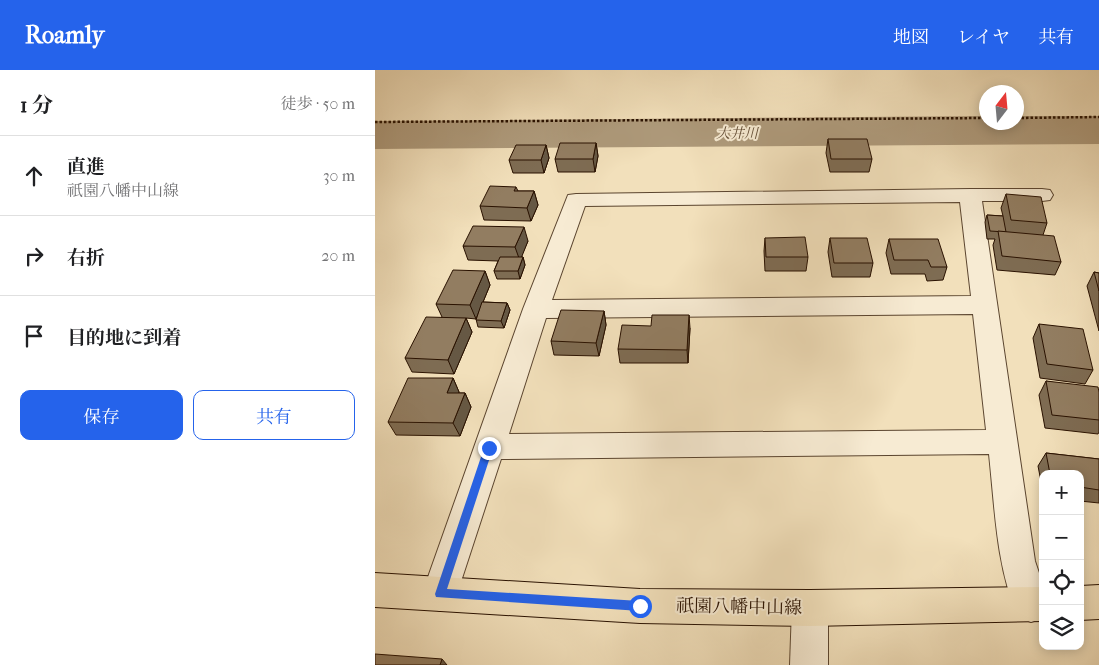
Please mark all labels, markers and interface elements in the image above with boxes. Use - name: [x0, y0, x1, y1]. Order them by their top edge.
- text: Roamly: [25, 21, 104, 49]
- text: 地図: [893, 27, 929, 48]
- text: レイヤ: [957, 27, 1010, 48]
- text: 共有: [1038, 27, 1074, 48]
- north arrow: [979, 85, 1024, 130]
- text: 1 分: [20, 93, 53, 117]
- text: 徒歩 · 50 m: [280, 94, 355, 113]
- water label: 大井川: [716, 125, 760, 142]
- text: 直進: [67, 156, 105, 178]
- icon: ahead: [20, 162, 48, 190]
- text: 30 m: [323, 166, 355, 185]
- text: 祇園八幡中山線: [67, 181, 179, 200]
- icon: right: [20, 242, 48, 270]
- text: 20 m: [321, 246, 355, 265]
- text: 右折: [67, 247, 105, 269]
- icon: arrive: [20, 322, 48, 350]
- text: 目的地に到着: [67, 327, 181, 349]
- button: 保存: [20, 390, 183, 440]
- button: 共有: [193, 390, 355, 440]
- route end: [478, 437, 501, 460]
- map controls: [1039, 470, 1084, 650]
- button: +: [1039, 470, 1084, 515]
- button: −: [1039, 515, 1084, 560]
- button: locate: [1039, 560, 1084, 605]
- route start: [629, 595, 652, 618]
- street label: 祇園八幡中山線: [676, 595, 802, 619]
- button: layers: [1039, 605, 1084, 650]

